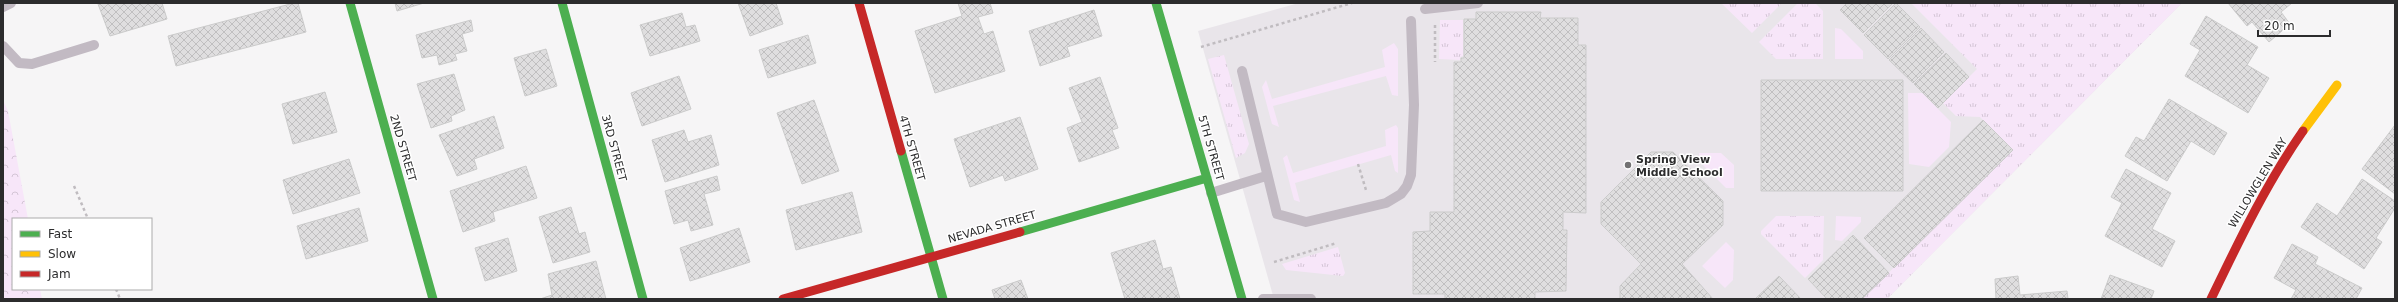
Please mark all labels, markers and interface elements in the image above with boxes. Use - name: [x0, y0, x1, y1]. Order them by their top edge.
- scale bar: [2258, 12, 2330, 38]
- text: 20 m: [2264, 19, 2295, 33]
- street label: 2ND STREET: [387, 113, 419, 183]
- street label: 3RD STREET: [599, 113, 629, 183]
- street label: 4TH STREET: [896, 114, 928, 182]
- street label: 5TH STREET: [1195, 114, 1227, 182]
- street label: WILLOWGLEN WAY: [2226, 135, 2290, 230]
- place label: Spring View Middle School: [1636, 153, 1723, 179]
- marker: Spring View Middle School: [1623, 160, 1633, 170]
- street label: NEVADA STREET: [947, 208, 1038, 246]
- legend: [12, 218, 152, 290]
- text: Fast: [48, 227, 72, 241]
- text: Slow: [48, 247, 76, 261]
- text: Jam: [47, 267, 71, 281]

